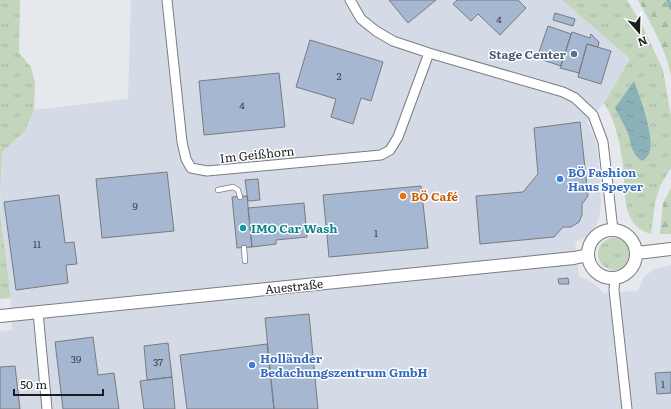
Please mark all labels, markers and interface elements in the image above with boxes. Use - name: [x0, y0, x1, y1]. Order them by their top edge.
- house number: 4: [496, 11, 502, 26]
- north arrow: [619, 12, 659, 52]
- text: N: [636, 33, 650, 51]
- place label: Stage Center: [489, 45, 566, 63]
- marker: Stage Center: [569, 49, 579, 59]
- house number: 2: [336, 68, 342, 83]
- house number: 4: [239, 97, 245, 112]
- street label: Im Geißhorn: [219, 141, 295, 167]
- place label: BÖ Fashion Haus Speyer: [568, 163, 644, 195]
- marker: BÖ Fashion Haus Speyer: [555, 174, 565, 184]
- place label: BÖ Café: [411, 187, 458, 205]
- marker: BÖ Café: [398, 191, 408, 201]
- house number: 9: [132, 198, 138, 213]
- place label: IMO Car Wash: [251, 219, 337, 237]
- marker: IMO Car Wash: [238, 223, 248, 233]
- house number: 1: [374, 225, 378, 240]
- house number: 11: [33, 236, 41, 251]
- street label: Auestraße: [264, 274, 324, 298]
- place label: Holländer Bedachungszentrum GmbH: [260, 349, 428, 381]
- house number: 39: [71, 351, 81, 366]
- house number: 37: [153, 354, 163, 369]
- marker: Holländer Bedachungszentrum GmbH: [247, 360, 257, 370]
- scale bar: [14, 371, 103, 397]
- text: 50 m: [20, 375, 47, 393]
- house number: 1: [661, 376, 665, 391]

